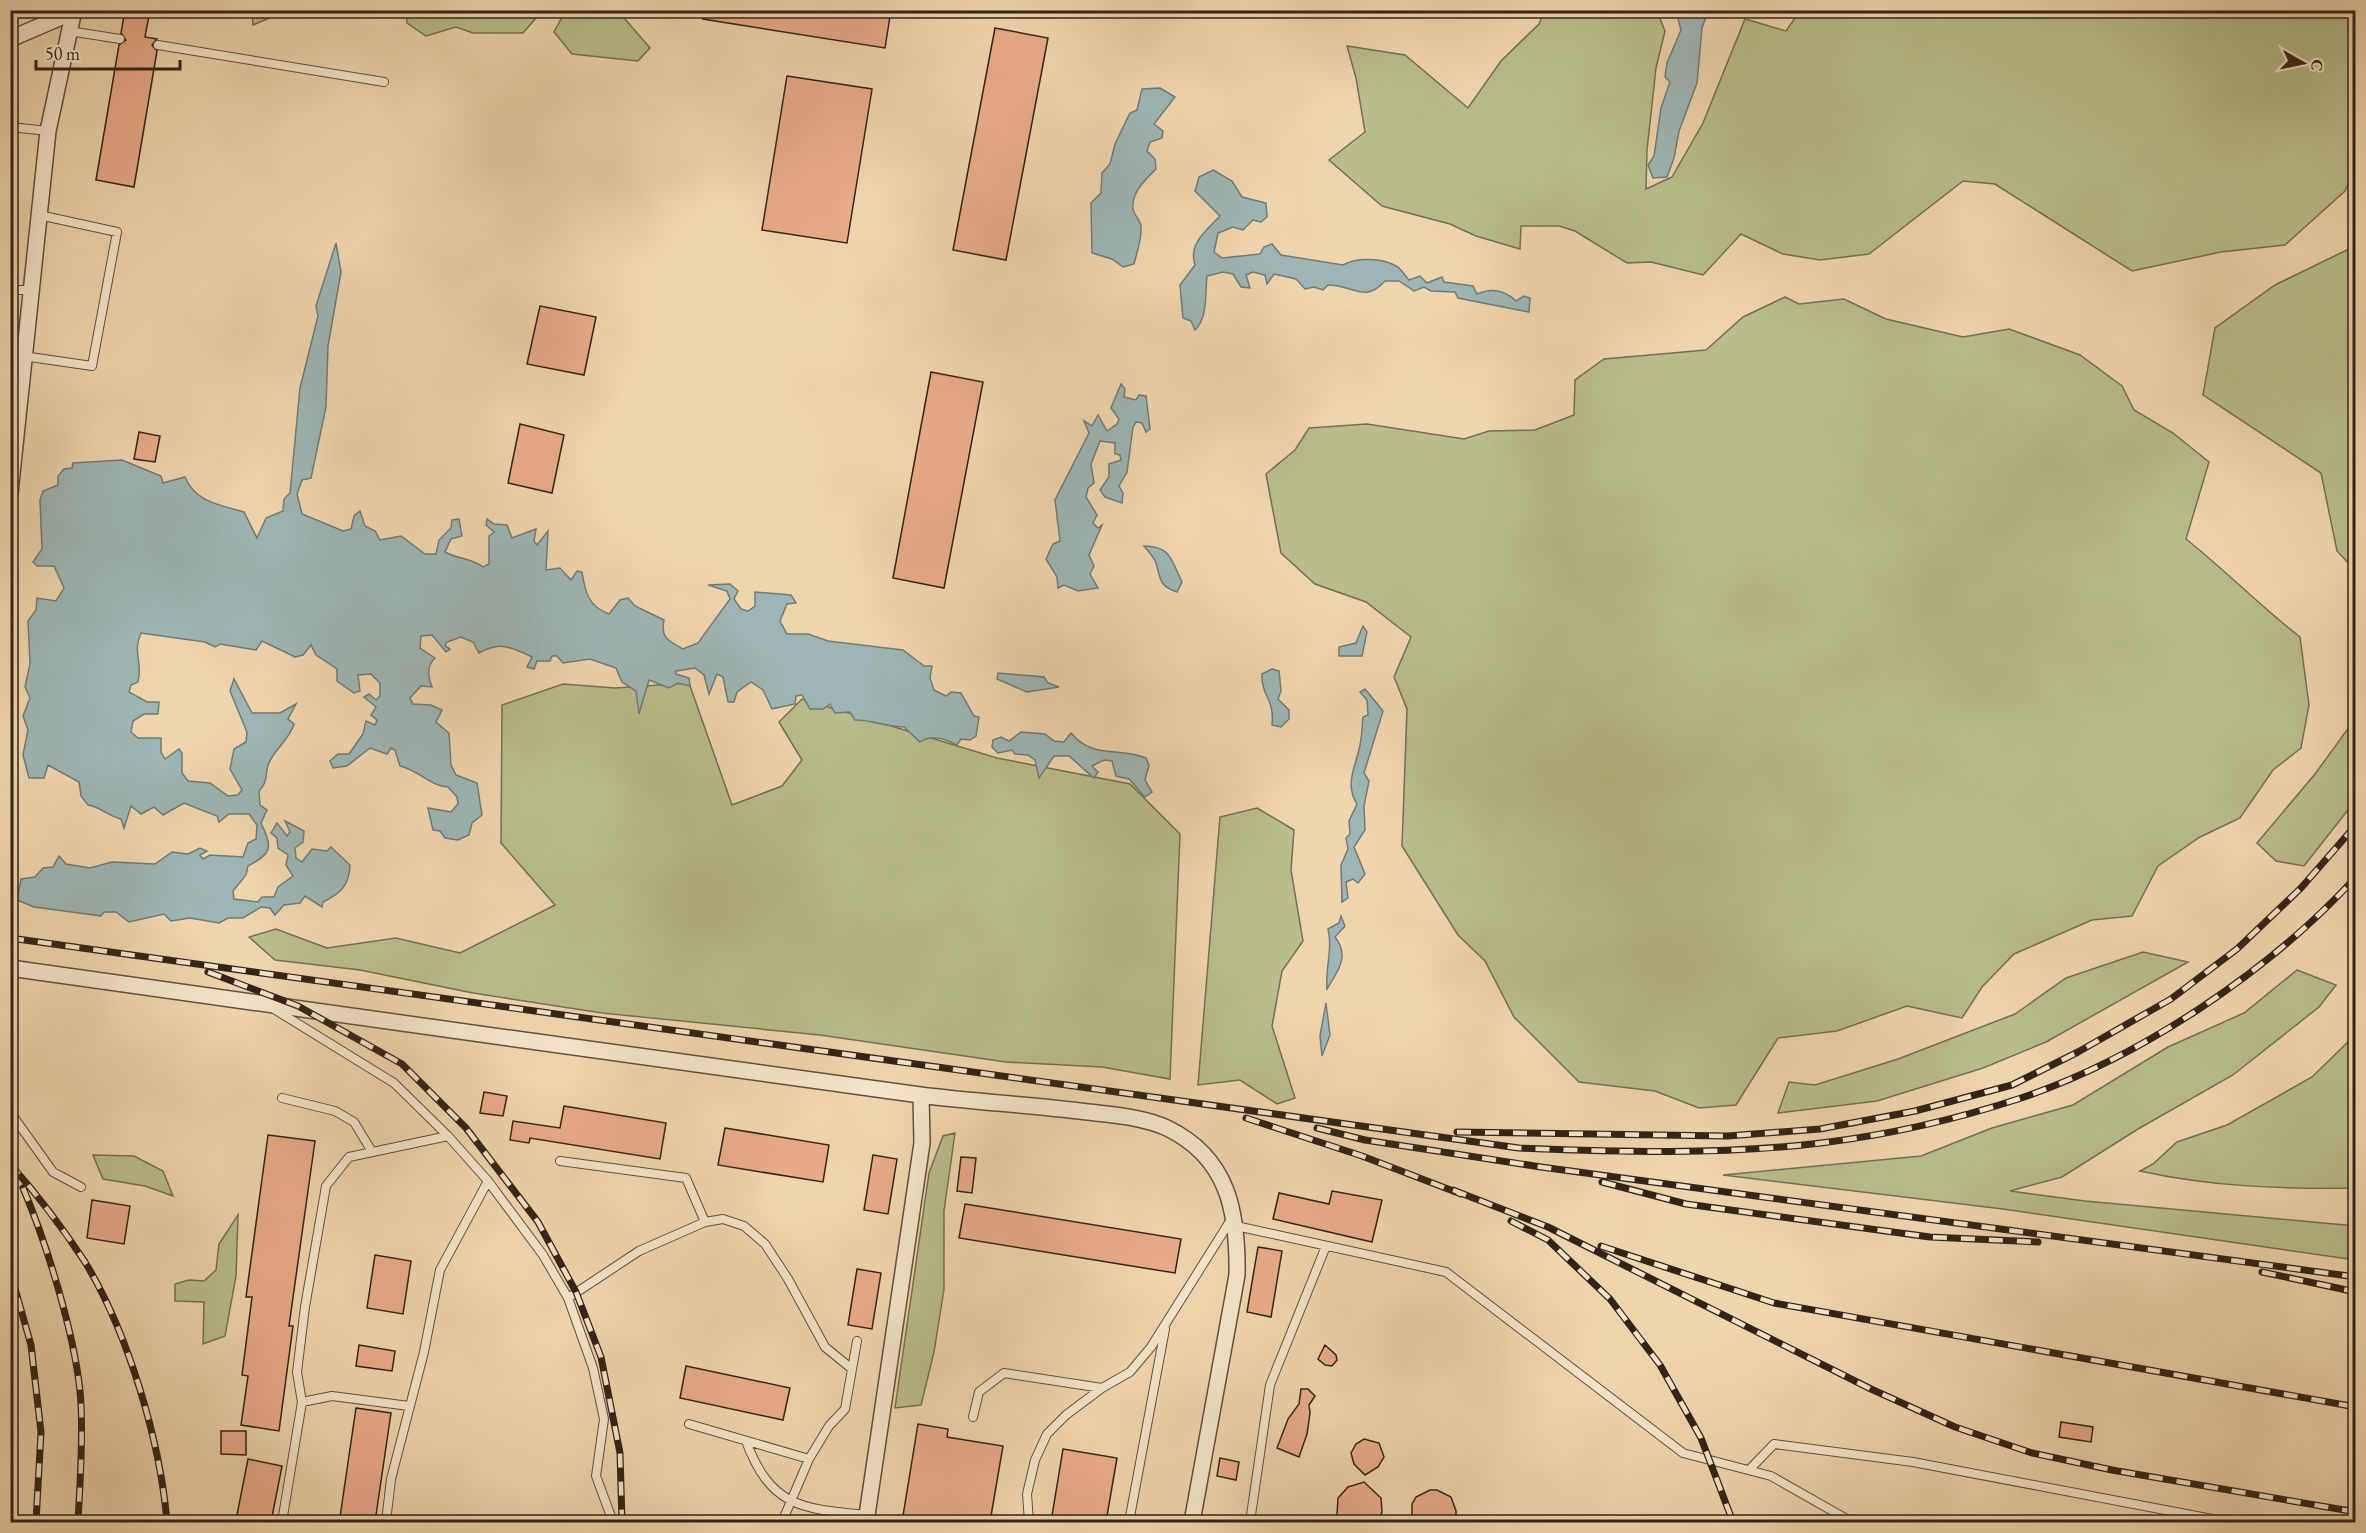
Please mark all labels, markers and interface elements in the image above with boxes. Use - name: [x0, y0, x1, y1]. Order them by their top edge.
- scale bar: [36, 33, 180, 71]
- north arrow: [2273, 33, 2333, 93]
- text: 50 m: [45, 42, 80, 65]
- text: С: [2306, 58, 2329, 73]

